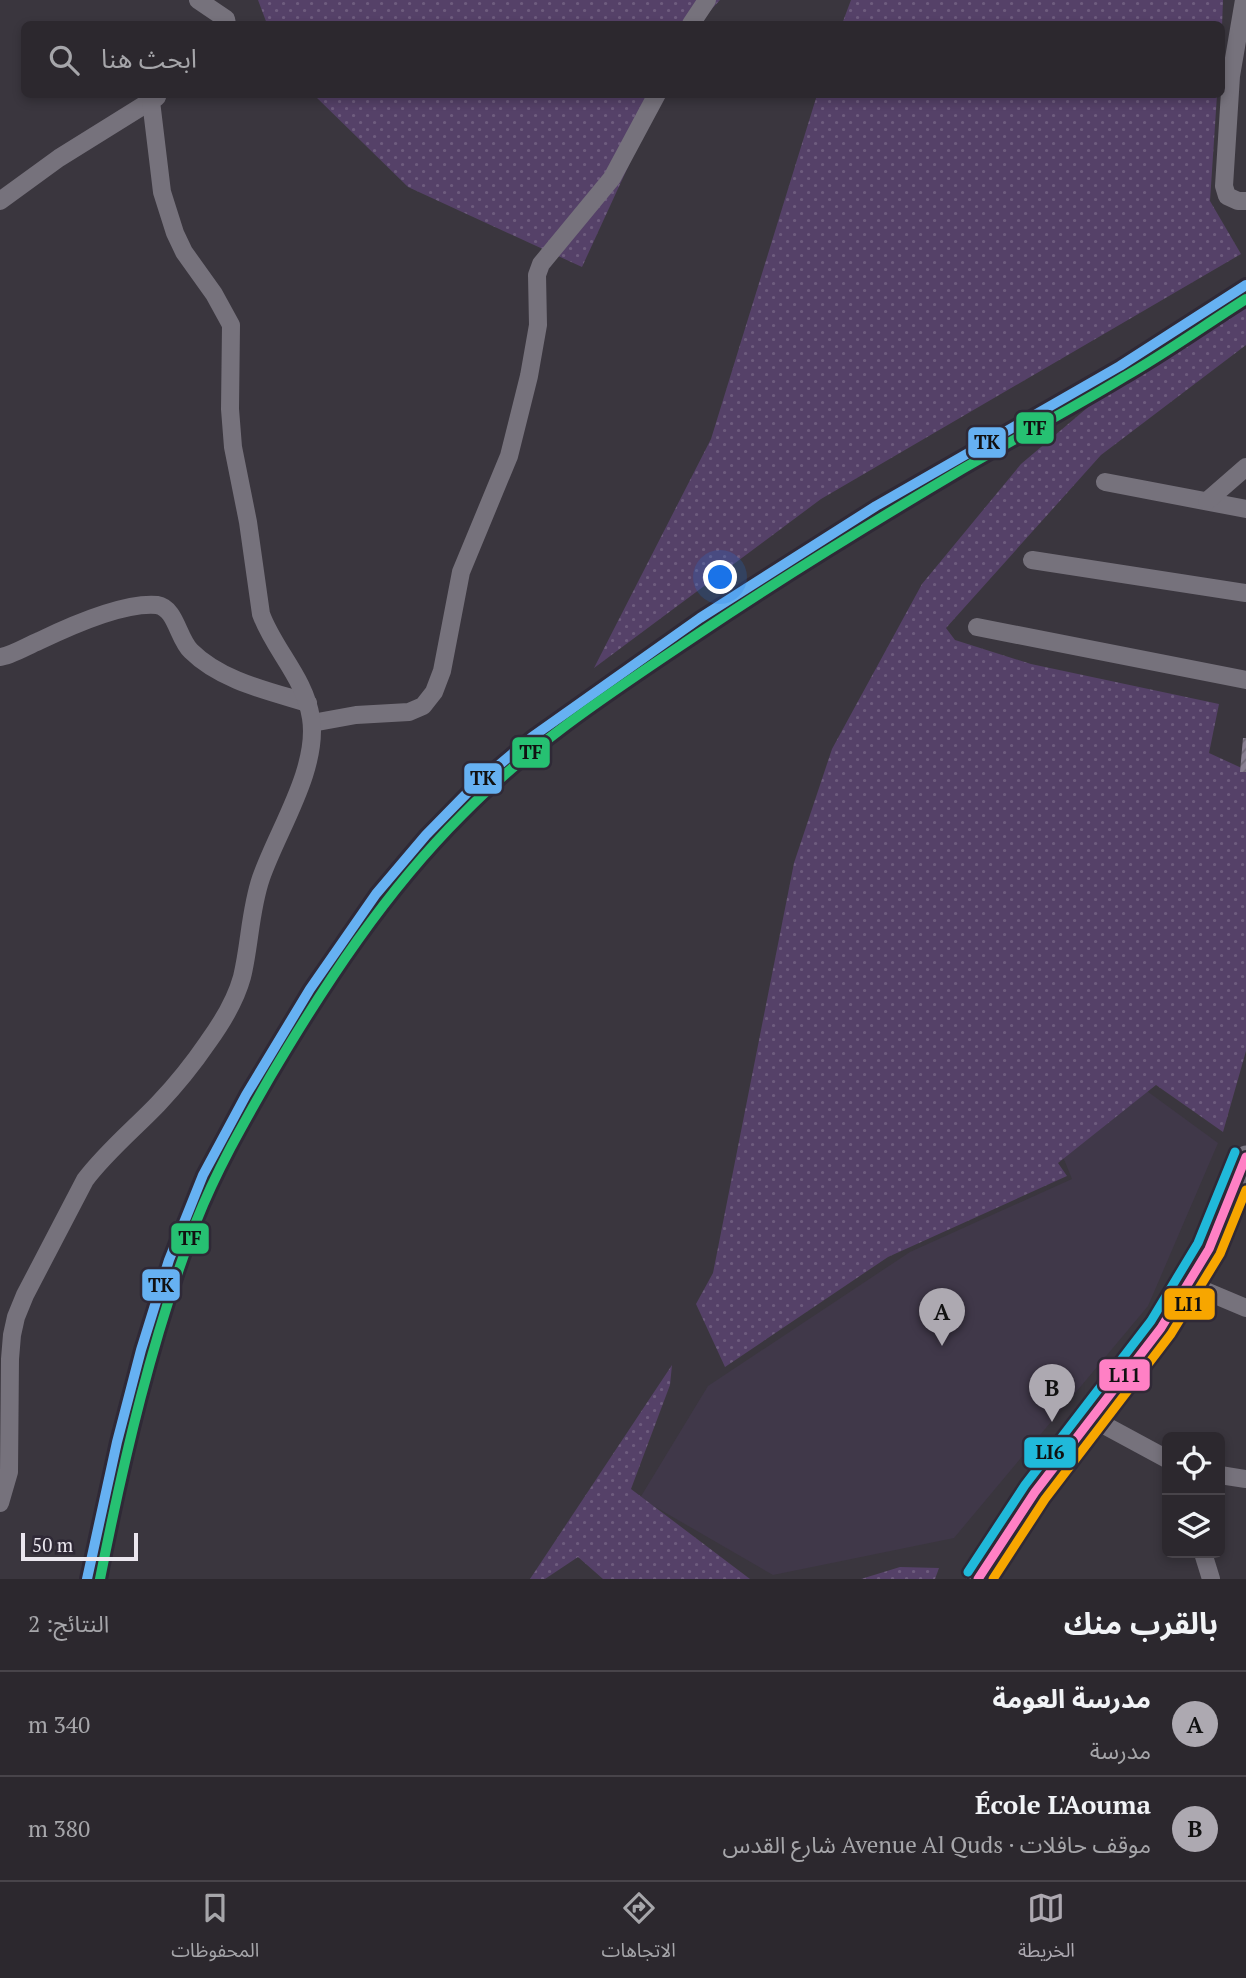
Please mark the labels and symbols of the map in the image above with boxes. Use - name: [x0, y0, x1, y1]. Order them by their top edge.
- line badge: TF: [1015, 411, 1055, 445]
- text: TF: [1023, 415, 1047, 440]
- line badge: TK: [967, 426, 1007, 459]
- text: TK: [974, 429, 1001, 454]
- your location: [703, 560, 737, 594]
- line badge: TF: [511, 736, 551, 769]
- text: TF: [519, 739, 543, 764]
- line badge: TK: [463, 762, 503, 795]
- text: TK: [470, 765, 497, 790]
- line badge: TF: [170, 1222, 210, 1255]
- text: TF: [178, 1225, 202, 1250]
- line badge: TK: [141, 1268, 181, 1302]
- text: TK: [148, 1272, 175, 1297]
- line badge: LI1: [1163, 1287, 1216, 1321]
- pin: A: [919, 1288, 965, 1346]
- text: LI1: [1175, 1291, 1203, 1316]
- line badge: L11: [1098, 1358, 1151, 1392]
- text: L11: [1109, 1362, 1141, 1387]
- pin: B: [1029, 1364, 1075, 1422]
- line badge: LI6: [1023, 1436, 1077, 1469]
- text: LI6: [1036, 1439, 1065, 1464]
- scale bar: [21, 1530, 138, 1562]

